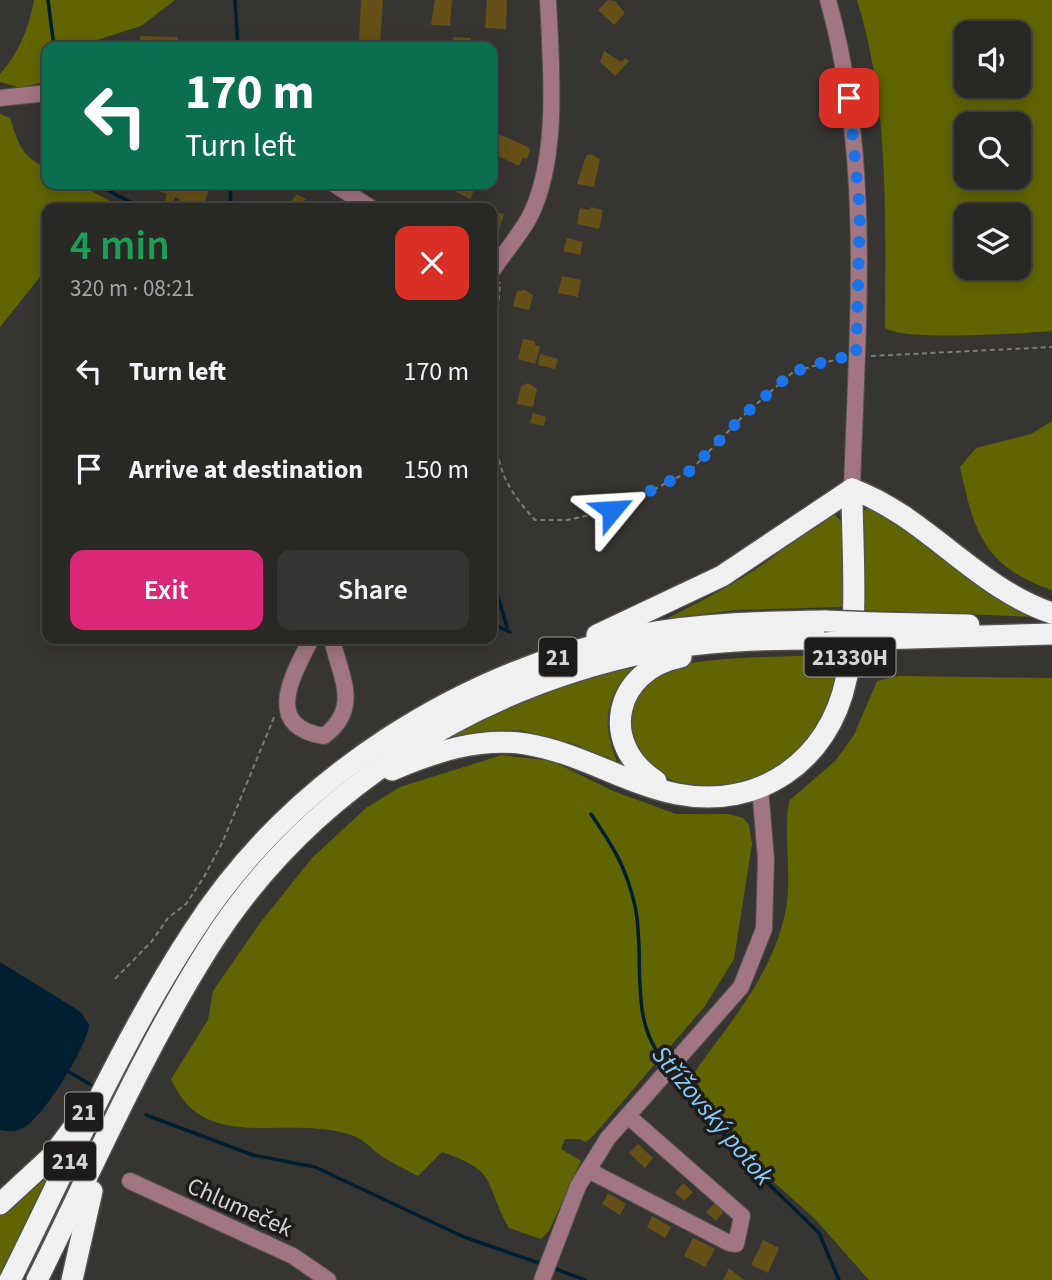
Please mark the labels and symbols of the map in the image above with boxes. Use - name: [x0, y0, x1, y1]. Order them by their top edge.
- pin: [819, 68, 879, 128]
- position arrow: [575, 473, 649, 547]
- road number: 21: [539, 638, 577, 677]
- road number: 21330H: [804, 638, 896, 677]
- water label: Střížovský potok: [643, 1037, 783, 1194]
- road number: 21: [65, 1092, 103, 1132]
- road number: 214: [44, 1142, 96, 1180]
- street label: Chlumeček: [182, 1169, 298, 1246]

